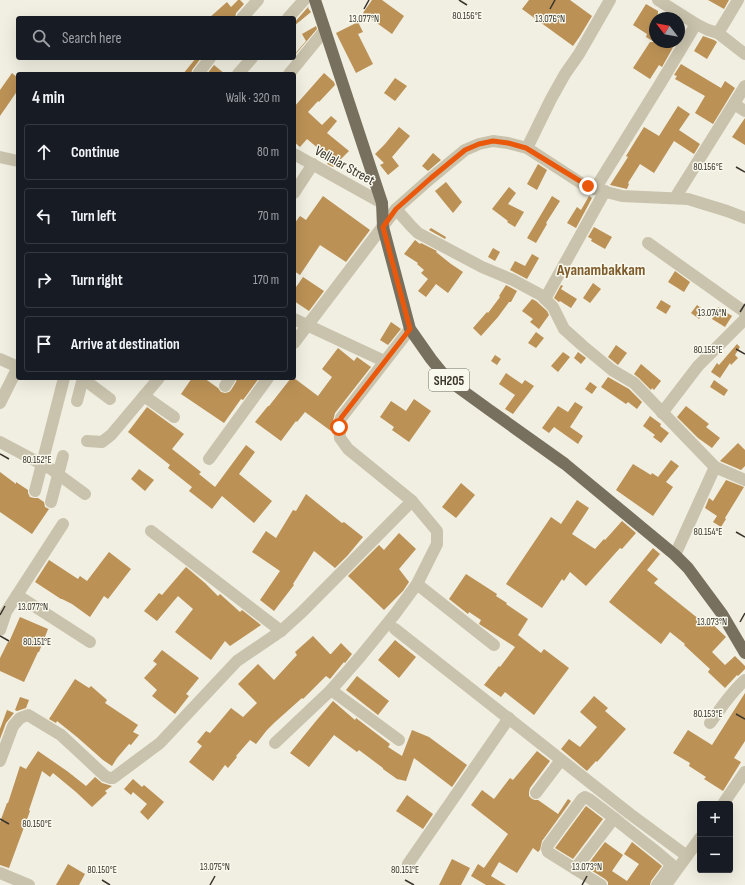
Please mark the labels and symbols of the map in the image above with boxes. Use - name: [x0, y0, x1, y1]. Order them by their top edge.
- text: 80.156°E: [452, 10, 482, 22]
- north arrow: [649, 12, 685, 48]
- text: 13.077°N: [349, 13, 379, 25]
- text: 13.076°N: [535, 13, 565, 25]
- street label: Vellalar Street: [312, 142, 378, 189]
- text: 80.156°E: [693, 161, 723, 173]
- route end: [579, 177, 597, 195]
- district label: Ayanambakkam: [556, 261, 645, 280]
- text: 13.074°N: [697, 307, 727, 319]
- text: 80.155°E: [693, 344, 723, 356]
- road number: SH205: [429, 369, 469, 391]
- route start: [330, 418, 348, 436]
- text: 80.152°E: [22, 454, 52, 466]
- text: 80.154°E: [694, 526, 722, 538]
- text: 13.077°N: [18, 601, 48, 613]
- text: 13.073°N: [697, 616, 727, 628]
- text: 80.151°E: [23, 636, 51, 648]
- text: 80.153°E: [693, 708, 723, 720]
- text: 80.150°E: [22, 818, 52, 830]
- text: 13.075°N: [200, 861, 230, 873]
- text: 13.073°N: [572, 861, 602, 873]
- text: 80.150°E: [87, 864, 117, 876]
- text: 80.151°E: [391, 864, 419, 876]

